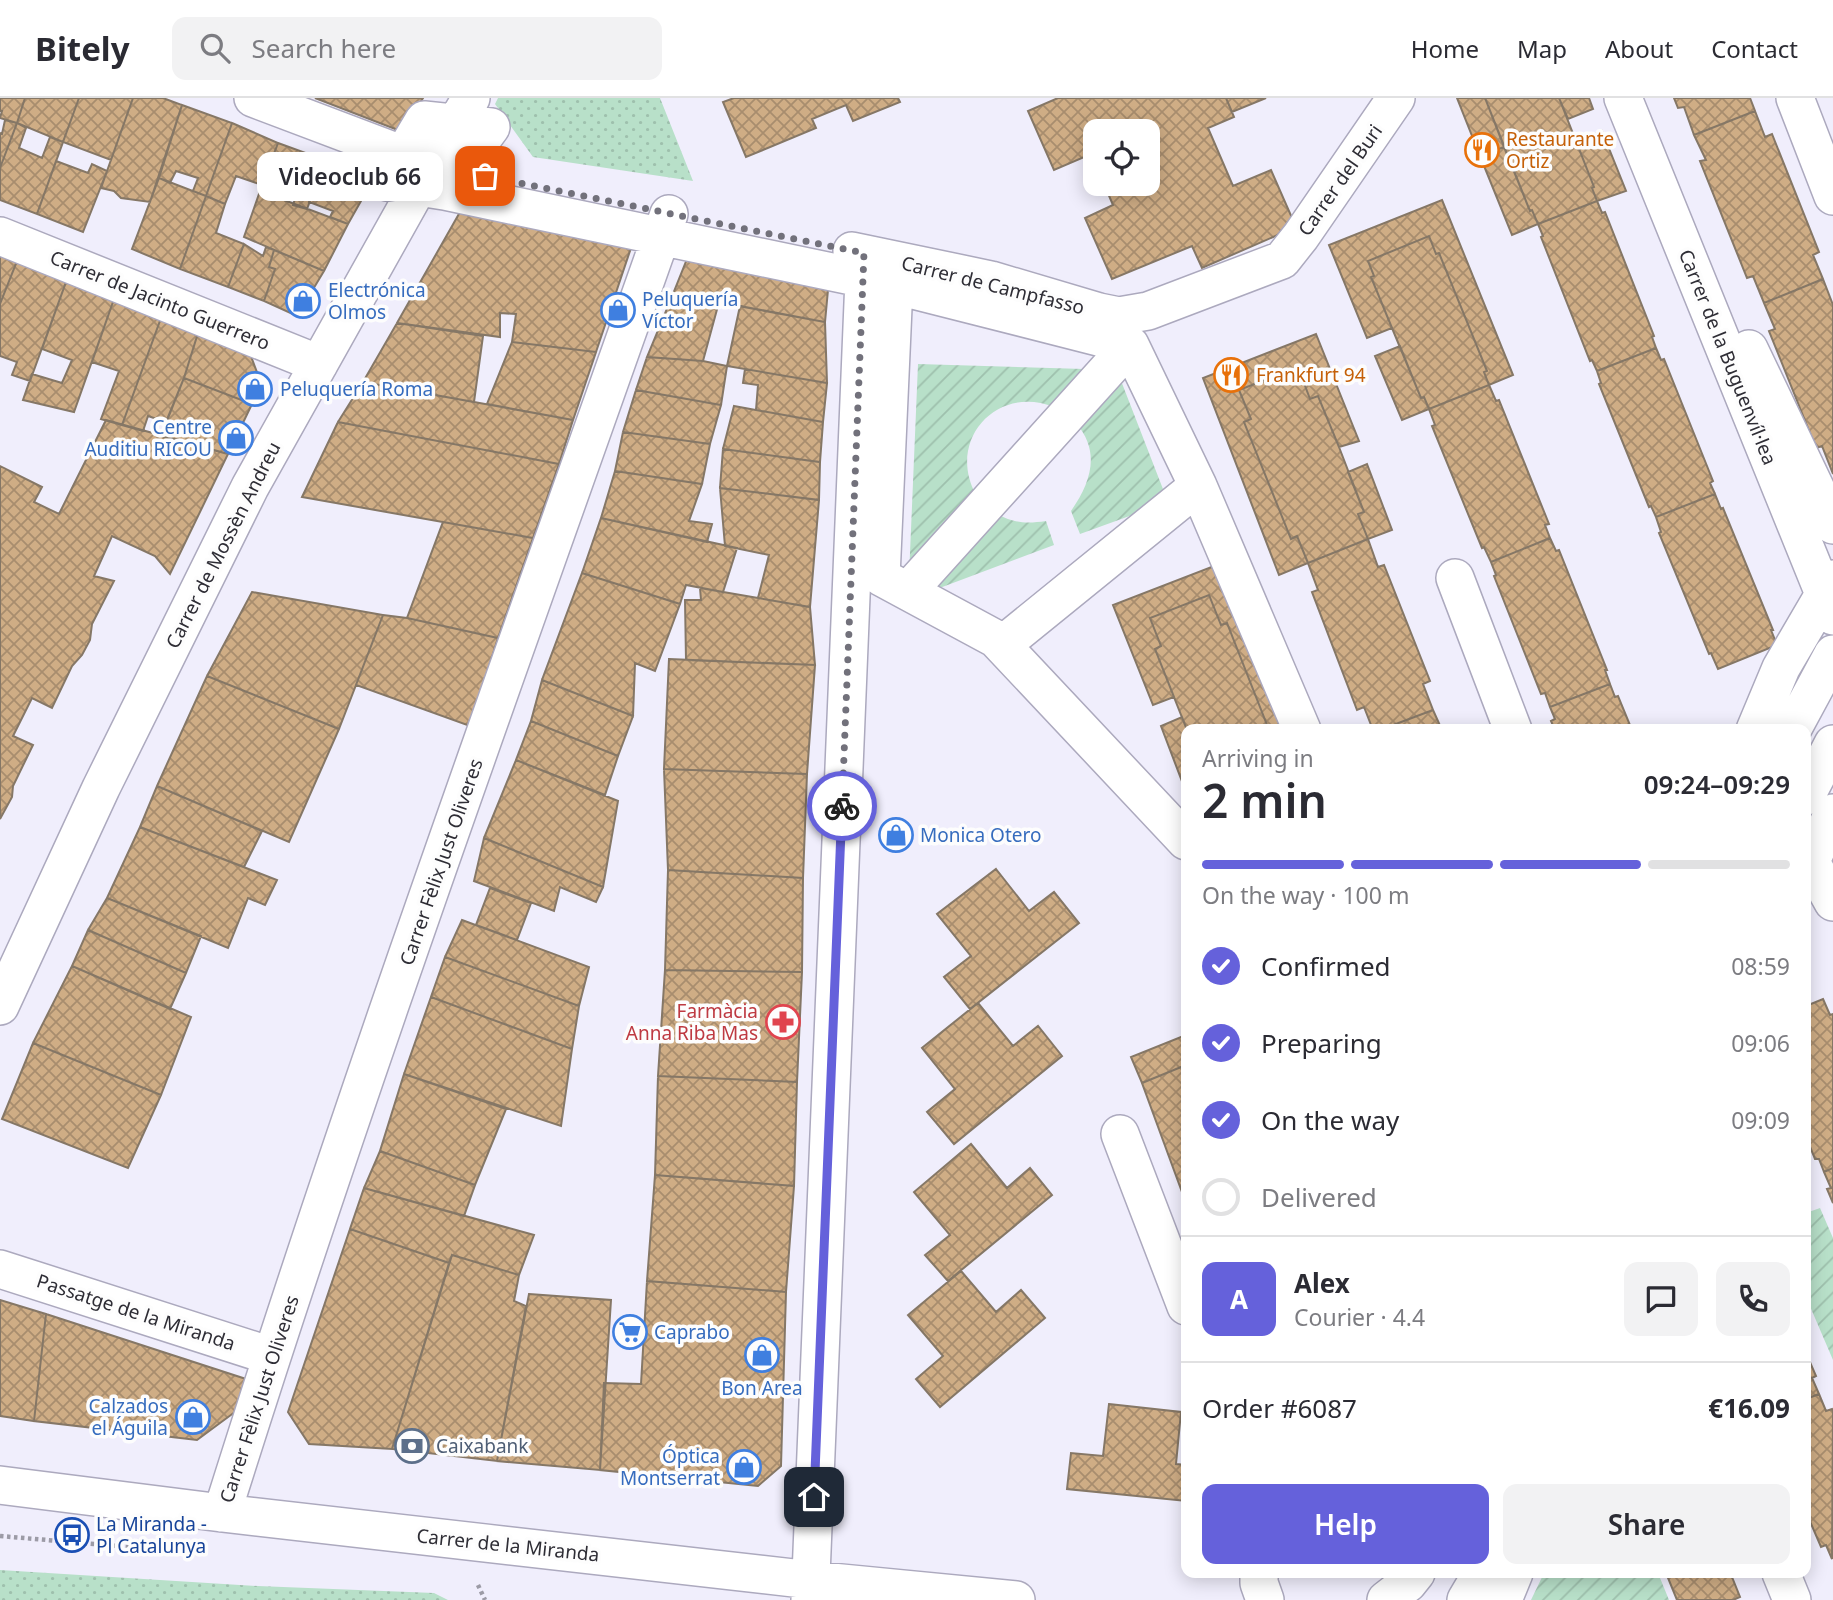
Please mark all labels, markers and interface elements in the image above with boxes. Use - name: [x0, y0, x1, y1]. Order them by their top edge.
- search box: [172, 17, 662, 80]
- text: Bitely: [35, 26, 130, 71]
- icon: search: [196, 29, 234, 67]
- text: Search here: [252, 30, 396, 66]
- text: Home: [1411, 32, 1479, 65]
- text: Map: [1517, 32, 1567, 65]
- text: About: [1605, 32, 1673, 65]
- text: Contact: [1711, 32, 1798, 65]
- map controls: [1083, 119, 1160, 196]
- button: locate: [1083, 119, 1160, 196]
- street label: Carrer del Buri: [1292, 119, 1388, 241]
- place label: Restaurante Ortiz: [1506, 126, 1614, 174]
- restaurant icon: Restaurante Ortiz: [1463, 131, 1501, 169]
- pin: [455, 146, 515, 206]
- callout: Videoclub 66: [258, 152, 443, 200]
- icon: bag: [466, 157, 504, 195]
- text: Videoclub 66: [279, 160, 421, 192]
- street label: Carrer de Jacinto Guerrero: [46, 244, 274, 356]
- street label: Carrer de la Buguenvíl·lea: [1673, 245, 1783, 469]
- street label: Carrer de Campfasso: [899, 250, 1087, 320]
- place label: Electrónica Olmos: [328, 277, 426, 325]
- shop icon: Electrónica Olmos: [284, 282, 322, 320]
- place label: Peluquería Víctor: [642, 286, 738, 334]
- shop icon: Peluquería Víctor: [599, 291, 637, 329]
- restaurant icon: Frankfurt 94: [1212, 356, 1250, 394]
- place label: Frankfurt 94: [1256, 362, 1366, 388]
- shop icon: Peluquería Roma: [236, 370, 274, 408]
- place label: Peluquería Roma: [280, 376, 433, 402]
- place label: Centre Auditiu RICOU: [84, 414, 212, 462]
- shop icon: Centre Auditiu RICOU: [217, 419, 255, 457]
- street label: Carrer de Mossèn Andreu: [160, 437, 286, 653]
- text: Arriving in: [1202, 742, 1314, 774]
- street label: Carrer Fèlix Just Oliveres: [393, 755, 489, 969]
- text: 09:24–09:29: [1644, 766, 1790, 802]
- text: 2 min: [1202, 769, 1327, 831]
- courier: [807, 771, 877, 841]
- icon: bike: [823, 787, 861, 825]
- shop icon: Monica Otero: [877, 816, 915, 854]
- place label: Monica Otero: [920, 822, 1041, 848]
- text: On the way · 100 m: [1202, 879, 1409, 911]
- icon: check: [1202, 947, 1240, 985]
- text: Confirmed: [1261, 948, 1391, 984]
- text: 08:59: [1731, 950, 1790, 982]
- place label: Farmàcia Anna Riba Mas: [626, 998, 758, 1046]
- pharmacy icon: Farmàcia Anna Riba Mas: [764, 1003, 802, 1041]
- icon: check: [1202, 1024, 1240, 1062]
- text: Preparing: [1261, 1025, 1382, 1061]
- text: 09:06: [1731, 1027, 1790, 1059]
- icon: check: [1202, 1101, 1240, 1139]
- text: On the way: [1261, 1102, 1399, 1138]
- text: 09:09: [1731, 1104, 1790, 1136]
- text: Delivered: [1261, 1179, 1377, 1215]
- button: chat: [1624, 1262, 1698, 1336]
- button: phone: [1716, 1262, 1790, 1336]
- text: Alex: [1294, 1265, 1350, 1301]
- street label: Passatge de la Miranda: [33, 1268, 239, 1356]
- text: A: [1230, 1281, 1248, 1317]
- street label: Carrer Fèlix Just Oliveres: [213, 1292, 305, 1506]
- text: Courier · 4.4: [1294, 1301, 1425, 1333]
- supermarket icon: Caprabo: [611, 1313, 649, 1351]
- place label: Caprabo: [654, 1319, 730, 1345]
- shop icon: Bon Area: [743, 1336, 781, 1374]
- place label: Bon Area: [721, 1375, 803, 1401]
- text: Order #6087: [1202, 1390, 1357, 1426]
- text: €16.09: [1708, 1390, 1790, 1426]
- place label: Calzados el Águila: [89, 1393, 168, 1441]
- shop icon: Calzados el Águila: [174, 1398, 212, 1436]
- bank icon: Caixabank: [393, 1427, 431, 1465]
- place label: Caixabank: [436, 1433, 529, 1459]
- place label: Óptica Montserrat: [620, 1443, 720, 1491]
- shop icon: Óptica Montserrat: [725, 1448, 763, 1486]
- pin: [784, 1467, 844, 1527]
- icon: home: [795, 1478, 833, 1516]
- button: Help: [1202, 1484, 1489, 1564]
- button: Share: [1503, 1484, 1790, 1564]
- place label: La Miranda - Pl Catalunya: [96, 1511, 207, 1559]
- bus stop icon: La Miranda - Pl Catalunya: [53, 1516, 91, 1554]
- street label: Carrer de la Miranda: [415, 1522, 601, 1568]

